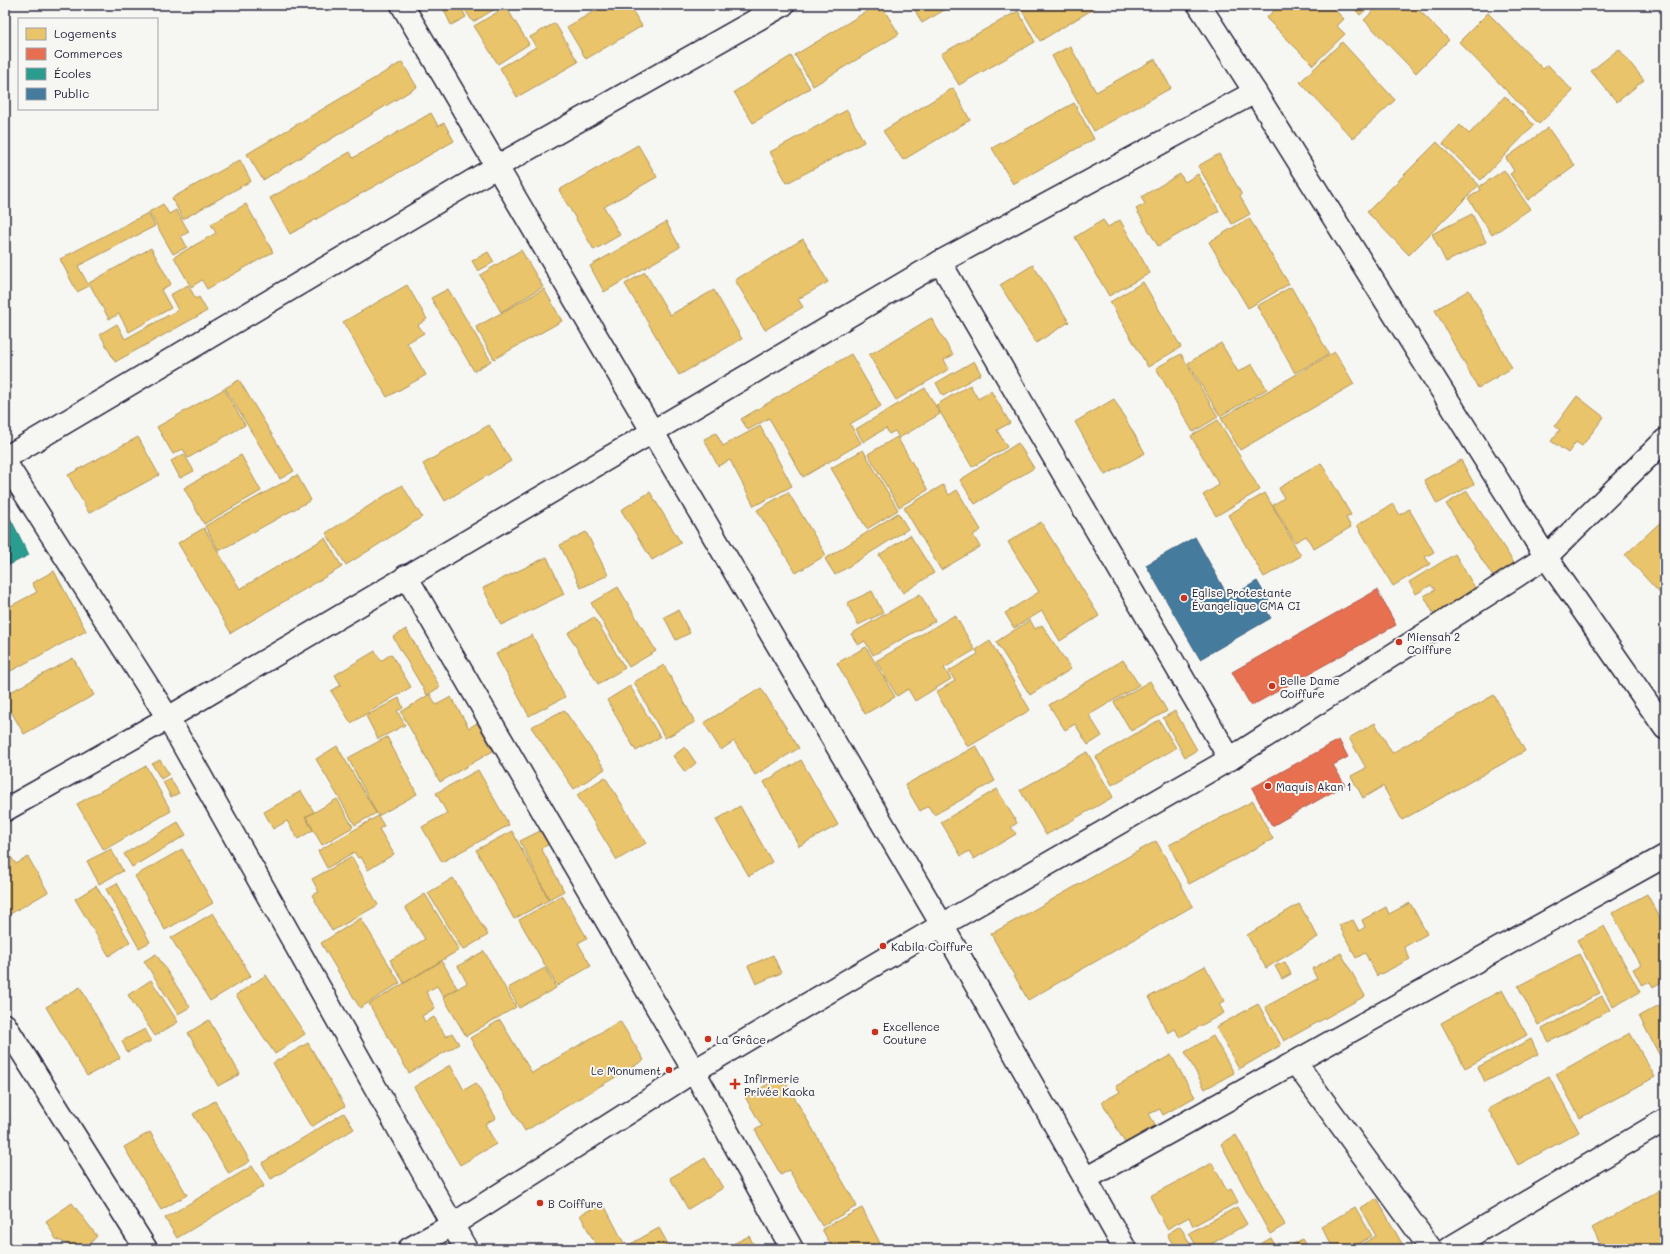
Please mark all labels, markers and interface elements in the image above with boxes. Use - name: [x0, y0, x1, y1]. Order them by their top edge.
- legend: [18, 18, 158, 110]
- text: Logements: [54, 25, 117, 41]
- text: Commerces: [54, 45, 123, 61]
- text: Écoles: [54, 65, 91, 81]
- text: Public: [54, 85, 89, 101]
- place label: Eglise Protestante Évangelique CMA CI: [1192, 585, 1300, 613]
- marker: Eglise Protestante Évangelique CMA CI: [1179, 593, 1189, 603]
- place label: Miensah 2 Coiffure: [1407, 629, 1460, 657]
- marker: Miensah 2 Coiffure: [1394, 637, 1404, 647]
- place label: Belle Dame Coiffure: [1280, 673, 1340, 701]
- marker: Belle Dame Coiffure: [1267, 681, 1277, 691]
- place label: Maquis Akan 1: [1276, 779, 1352, 794]
- marker: Maquis Akan 1: [1263, 781, 1273, 791]
- place label: Kabila Coiffure: [891, 939, 973, 954]
- marker: Kabila Coiffure: [878, 941, 888, 951]
- place label: Excellence Couture: [883, 1019, 940, 1047]
- marker: Excellence Couture: [870, 1027, 880, 1037]
- place label: La Grâce: [716, 1032, 766, 1047]
- marker: La Grâce: [703, 1034, 713, 1044]
- place label: Le Monument: [591, 1063, 661, 1078]
- marker: Le Monument: [664, 1065, 674, 1075]
- place label: Infirmerie Privée Kaoka: [744, 1071, 815, 1099]
- marker: Infirmerie Privée Kaoka: [729, 1078, 741, 1090]
- place label: B Coiffure: [548, 1196, 603, 1211]
- marker: B Coiffure: [535, 1198, 545, 1208]

